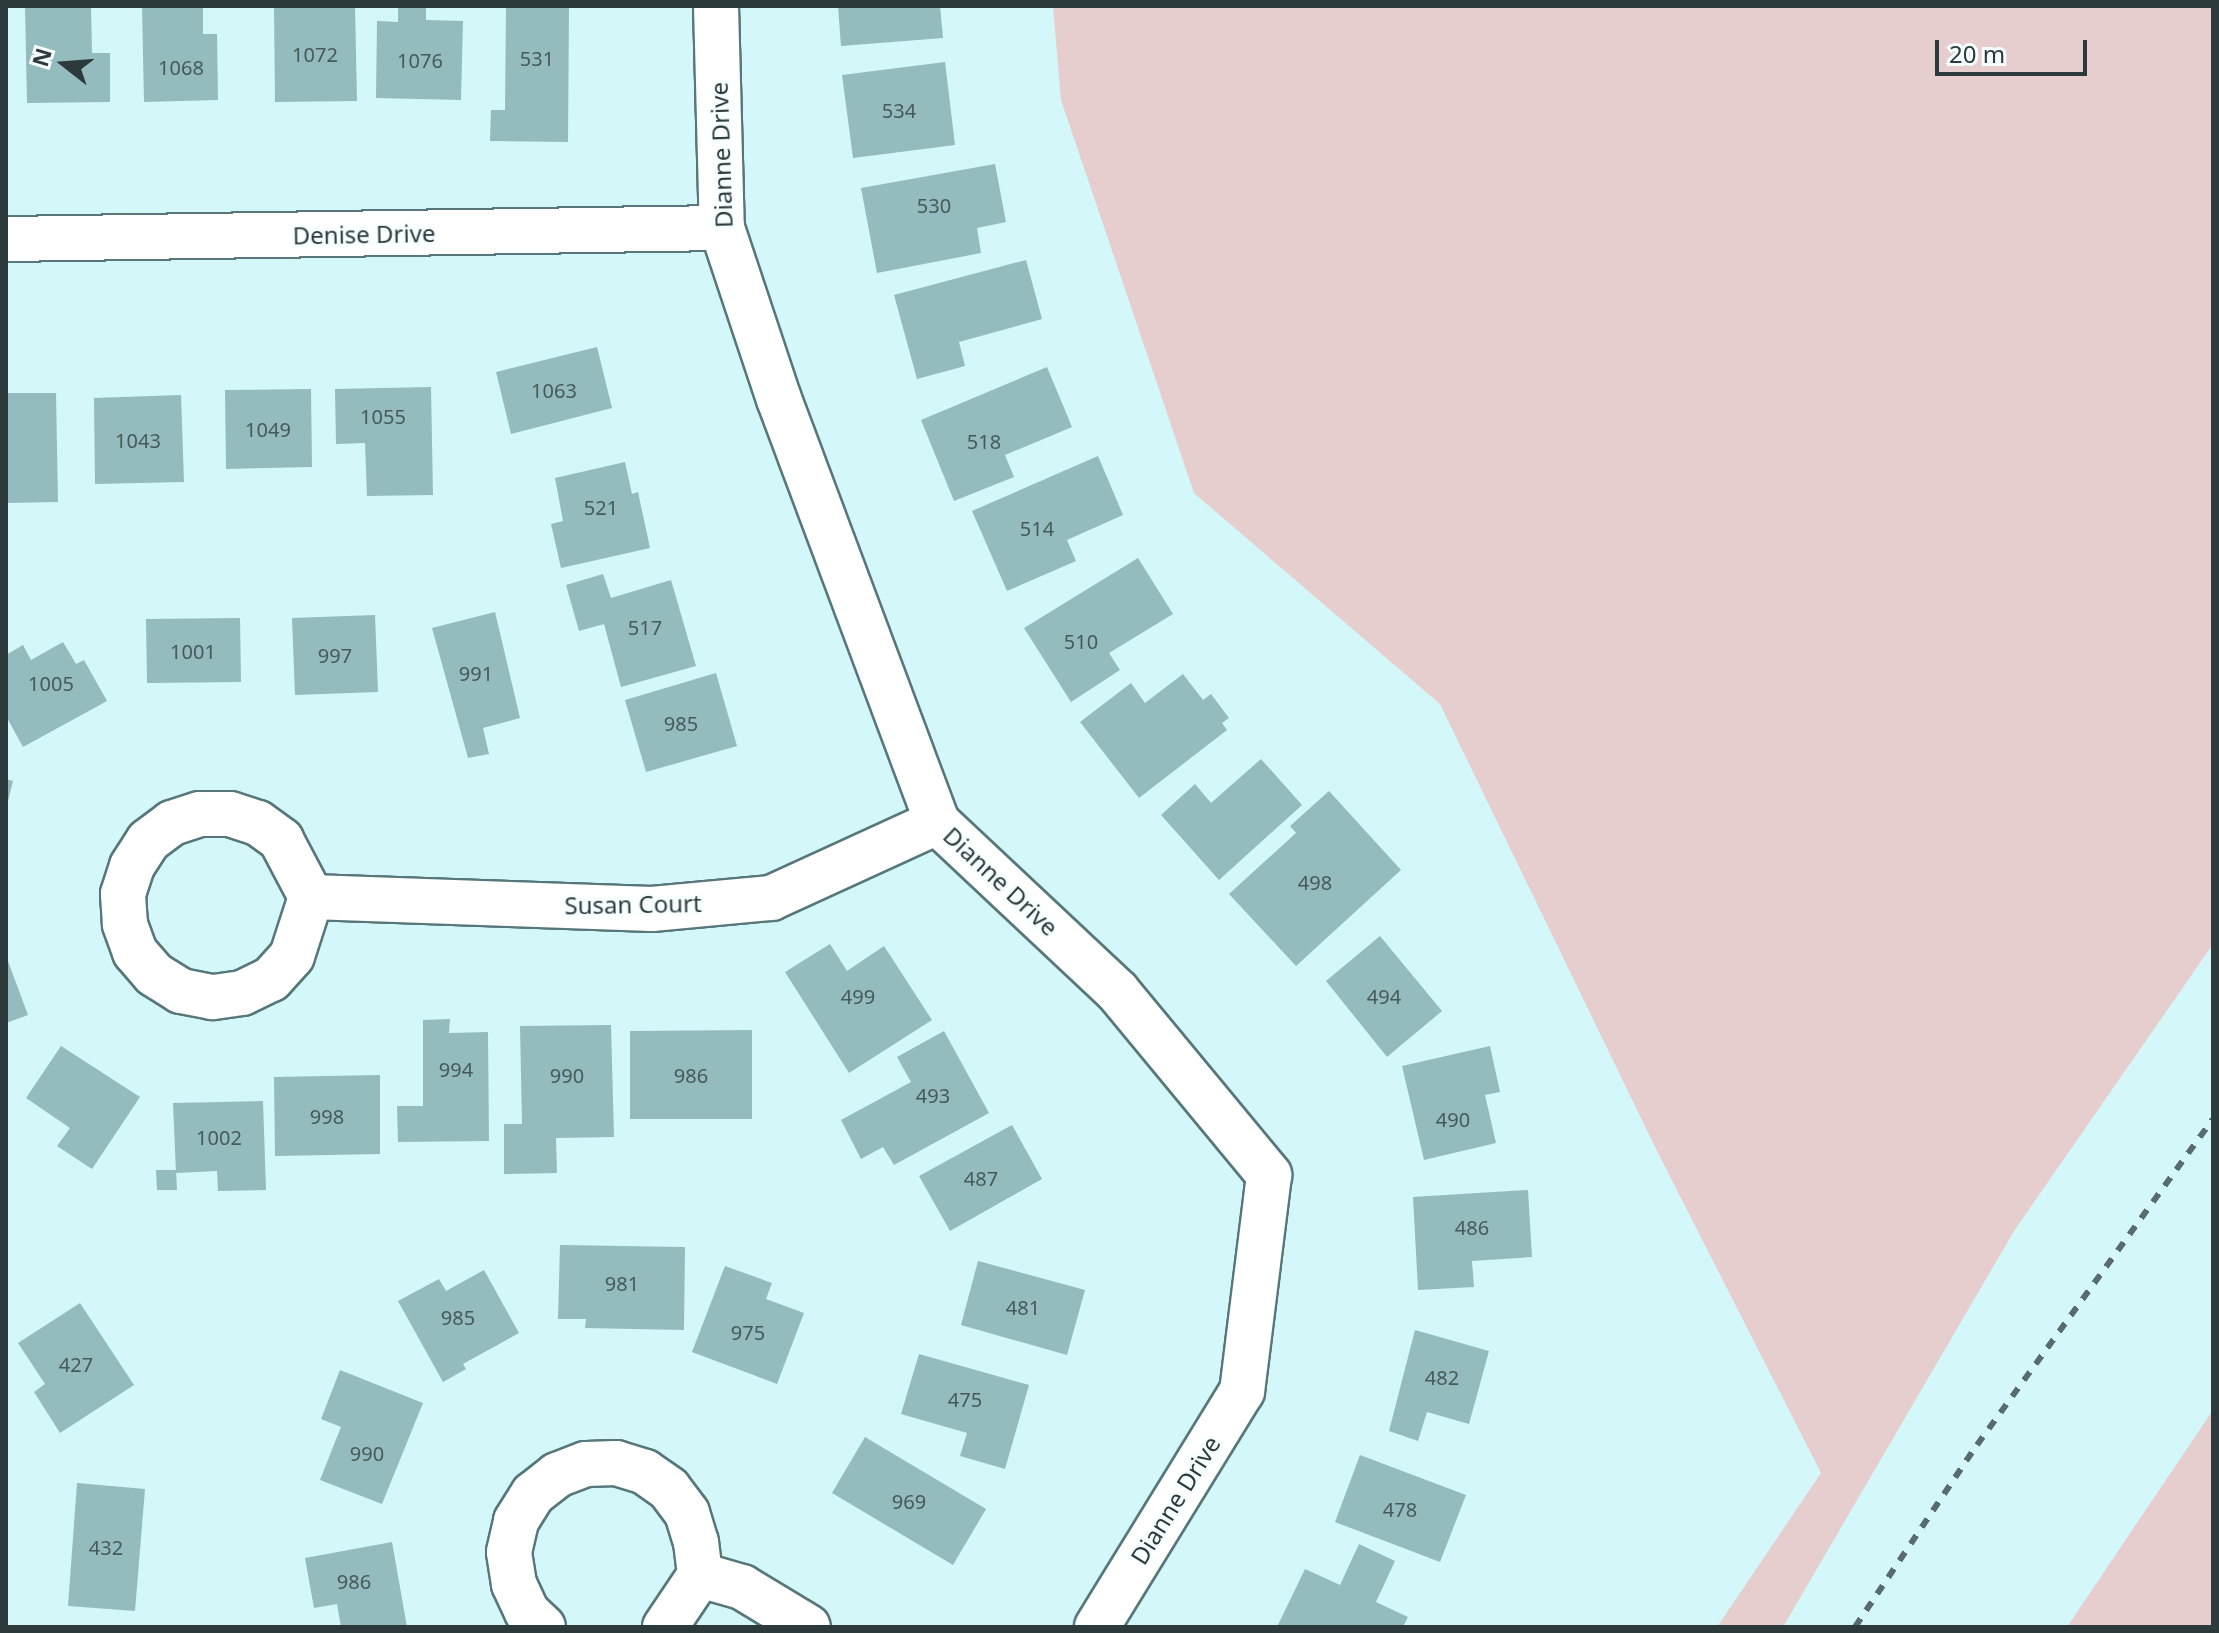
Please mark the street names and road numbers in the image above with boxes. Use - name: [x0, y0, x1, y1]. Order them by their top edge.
- street label: Dianne Drive: [704, 82, 738, 228]
- street label: Denise Drive: [292, 218, 436, 250]
- street label: Dianne Drive: [938, 821, 1064, 941]
- street label: Susan Court: [564, 888, 702, 920]
- street label: Dianne Drive: [1124, 1430, 1226, 1570]

